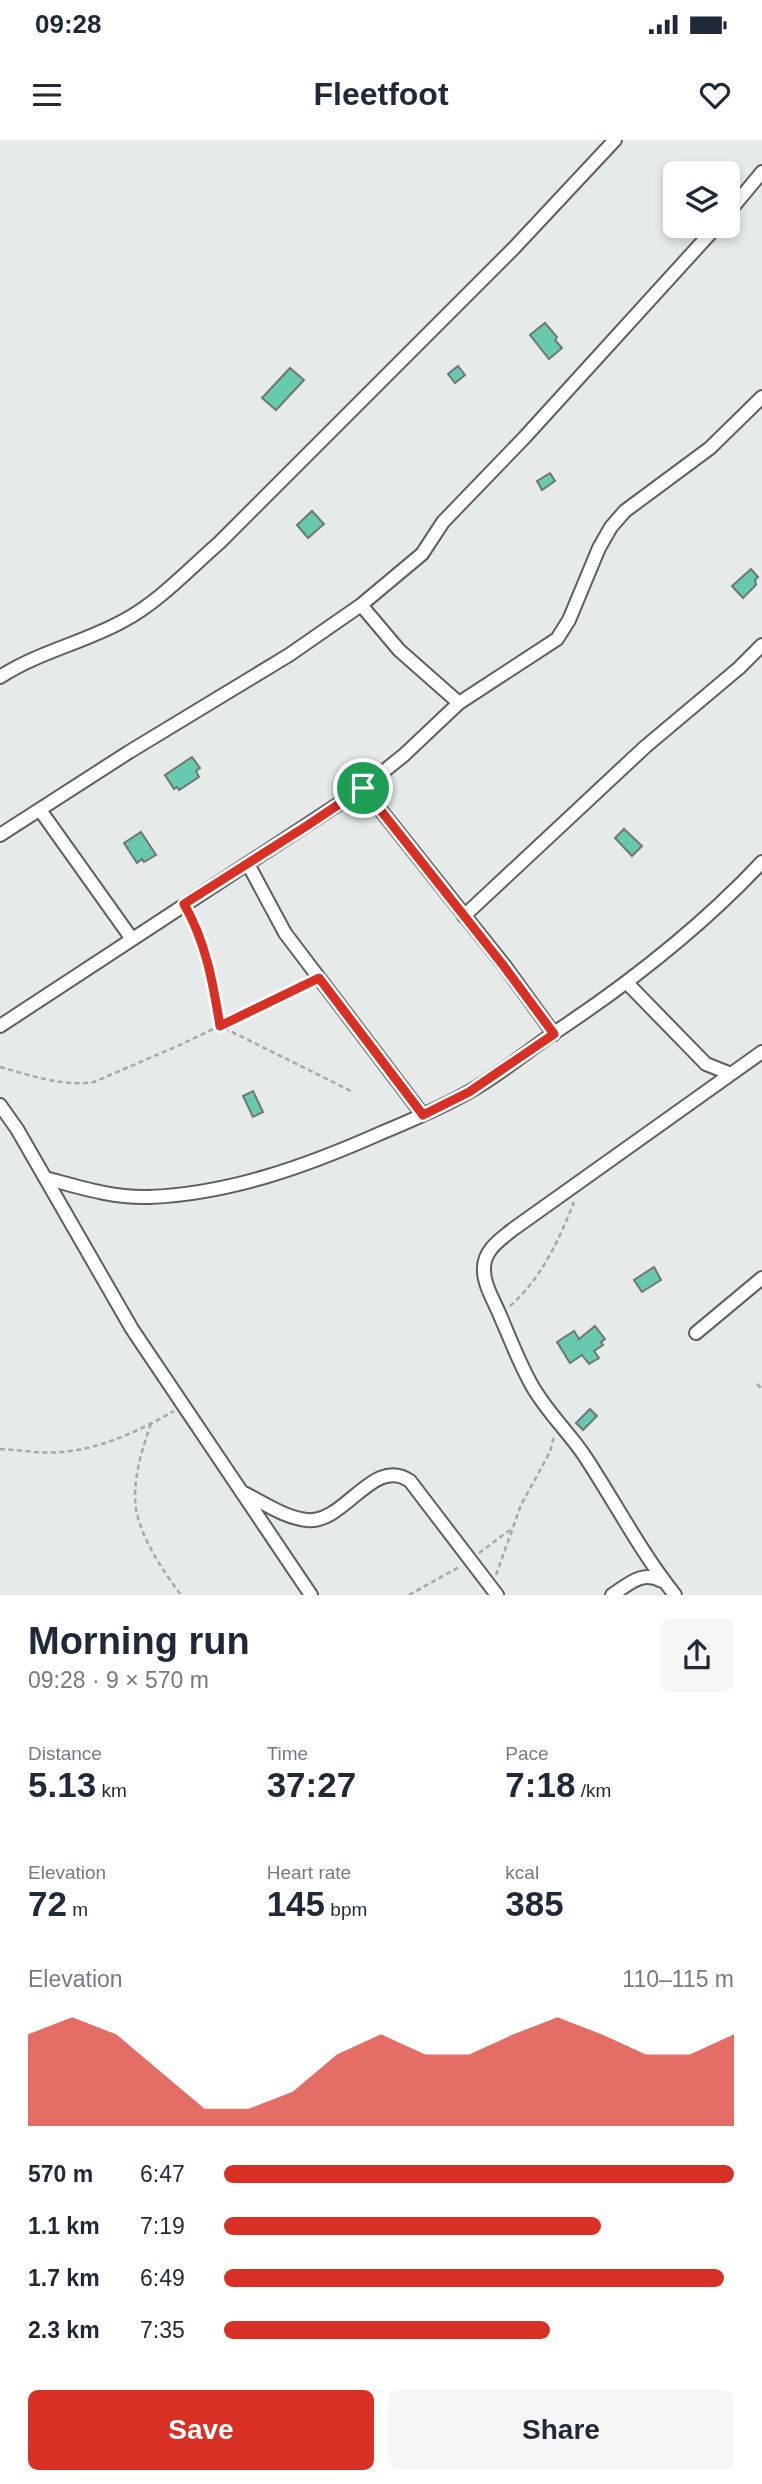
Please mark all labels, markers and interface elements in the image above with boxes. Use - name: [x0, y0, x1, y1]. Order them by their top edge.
- text: 09:28: [35, 9, 102, 39]
- icon: menu: [28, 76, 66, 114]
- text: Fleetfoot: [313, 76, 449, 112]
- icon: heart: [696, 76, 734, 114]
- map controls: [663, 161, 740, 238]
- button: layers: [663, 161, 740, 238]
- pin: [333, 758, 393, 818]
- icon: arrive: [344, 769, 382, 807]
- button: share: [660, 1618, 734, 1692]
- text: Morning run: [28, 1620, 250, 1662]
- text: 09:28 · 9 × 570 m: [28, 1667, 209, 1693]
- text: Distance: [28, 1743, 102, 1764]
- text: Time: [267, 1743, 308, 1764]
- text: Pace: [505, 1743, 549, 1764]
- text: 5.13: [28, 1765, 96, 1804]
- text: 37:27: [267, 1765, 356, 1804]
- text: 7:18: [505, 1765, 575, 1804]
- text: km: [96, 1780, 127, 1801]
- text: /km: [575, 1780, 611, 1801]
- text: Elevation: [28, 1862, 106, 1883]
- text: Heart rate: [267, 1862, 351, 1883]
- text: kcal: [505, 1862, 539, 1883]
- text: 72: [28, 1884, 67, 1923]
- text: 145: [267, 1884, 325, 1923]
- text: 385: [505, 1884, 564, 1923]
- text: m: [67, 1899, 88, 1920]
- text: bpm: [325, 1899, 367, 1920]
- text: Elevation: [28, 1966, 123, 1992]
- text: 110–115 m: [622, 1966, 734, 1992]
- text: 570 m: [28, 2161, 93, 2187]
- text: 6:47: [140, 2161, 185, 2187]
- text: 1.1 km: [28, 2213, 100, 2239]
- text: 7:19: [140, 2213, 185, 2239]
- text: 1.7 km: [28, 2265, 100, 2291]
- text: 6:49: [140, 2265, 185, 2291]
- text: 2.3 km: [28, 2317, 100, 2343]
- text: 7:35: [140, 2317, 185, 2343]
- button: Save: [28, 2390, 374, 2470]
- button: Share: [388, 2390, 734, 2470]

